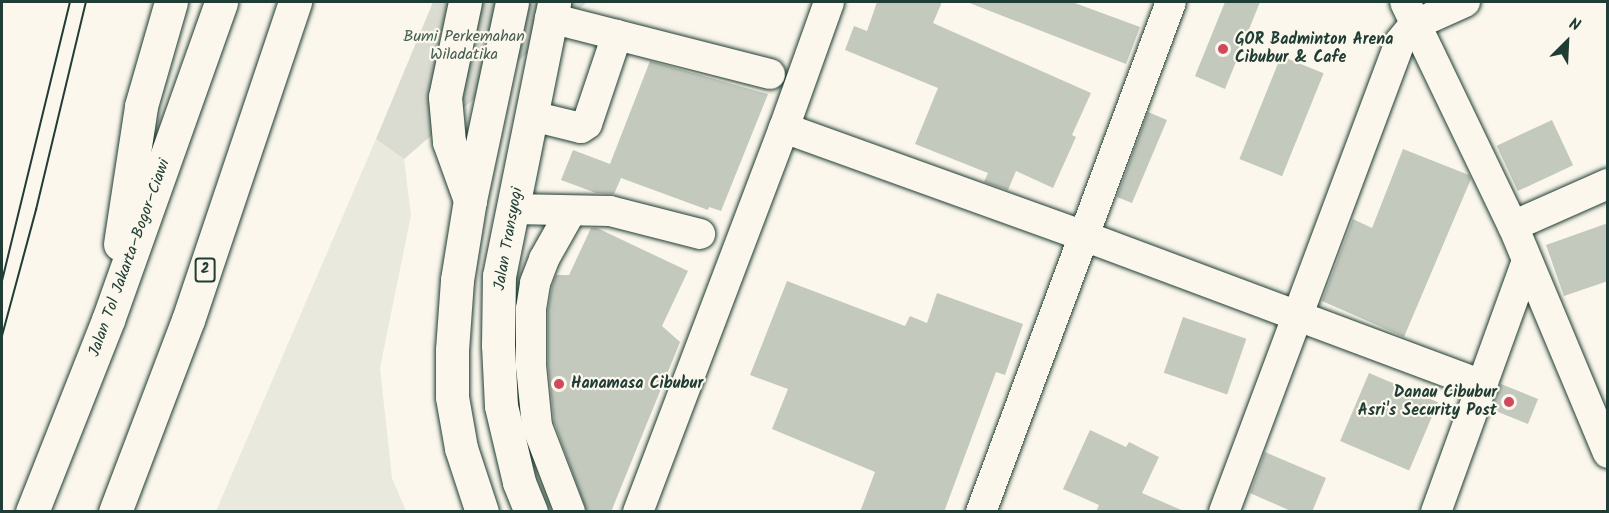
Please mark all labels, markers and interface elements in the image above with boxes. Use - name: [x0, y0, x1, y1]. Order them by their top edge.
- north arrow: [1537, 12, 1597, 72]
- text: N: [1565, 12, 1584, 39]
- park label: Bumi Perkemahan Wiladatika: [403, 27, 525, 65]
- place label: GOR Badminton Arena Cibubur & Cafe: [1235, 30, 1393, 68]
- marker: GOR Badminton Arena Cibubur & Cafe: [1216, 42, 1230, 56]
- street label: Jalan Tol Jakarta–Bogor–Ciawi: [85, 156, 175, 360]
- street label: Jalan Transyogi: [490, 186, 528, 292]
- road number: 2: [194, 258, 216, 282]
- place label: Hanamasa Cibubur: [571, 374, 703, 394]
- marker: Hanamasa Cibubur: [552, 377, 566, 391]
- place label: Danau Cibubur Asri's Security Post: [1358, 383, 1497, 421]
- marker: Danau Cibubur Asri's Security Post: [1502, 395, 1516, 409]

